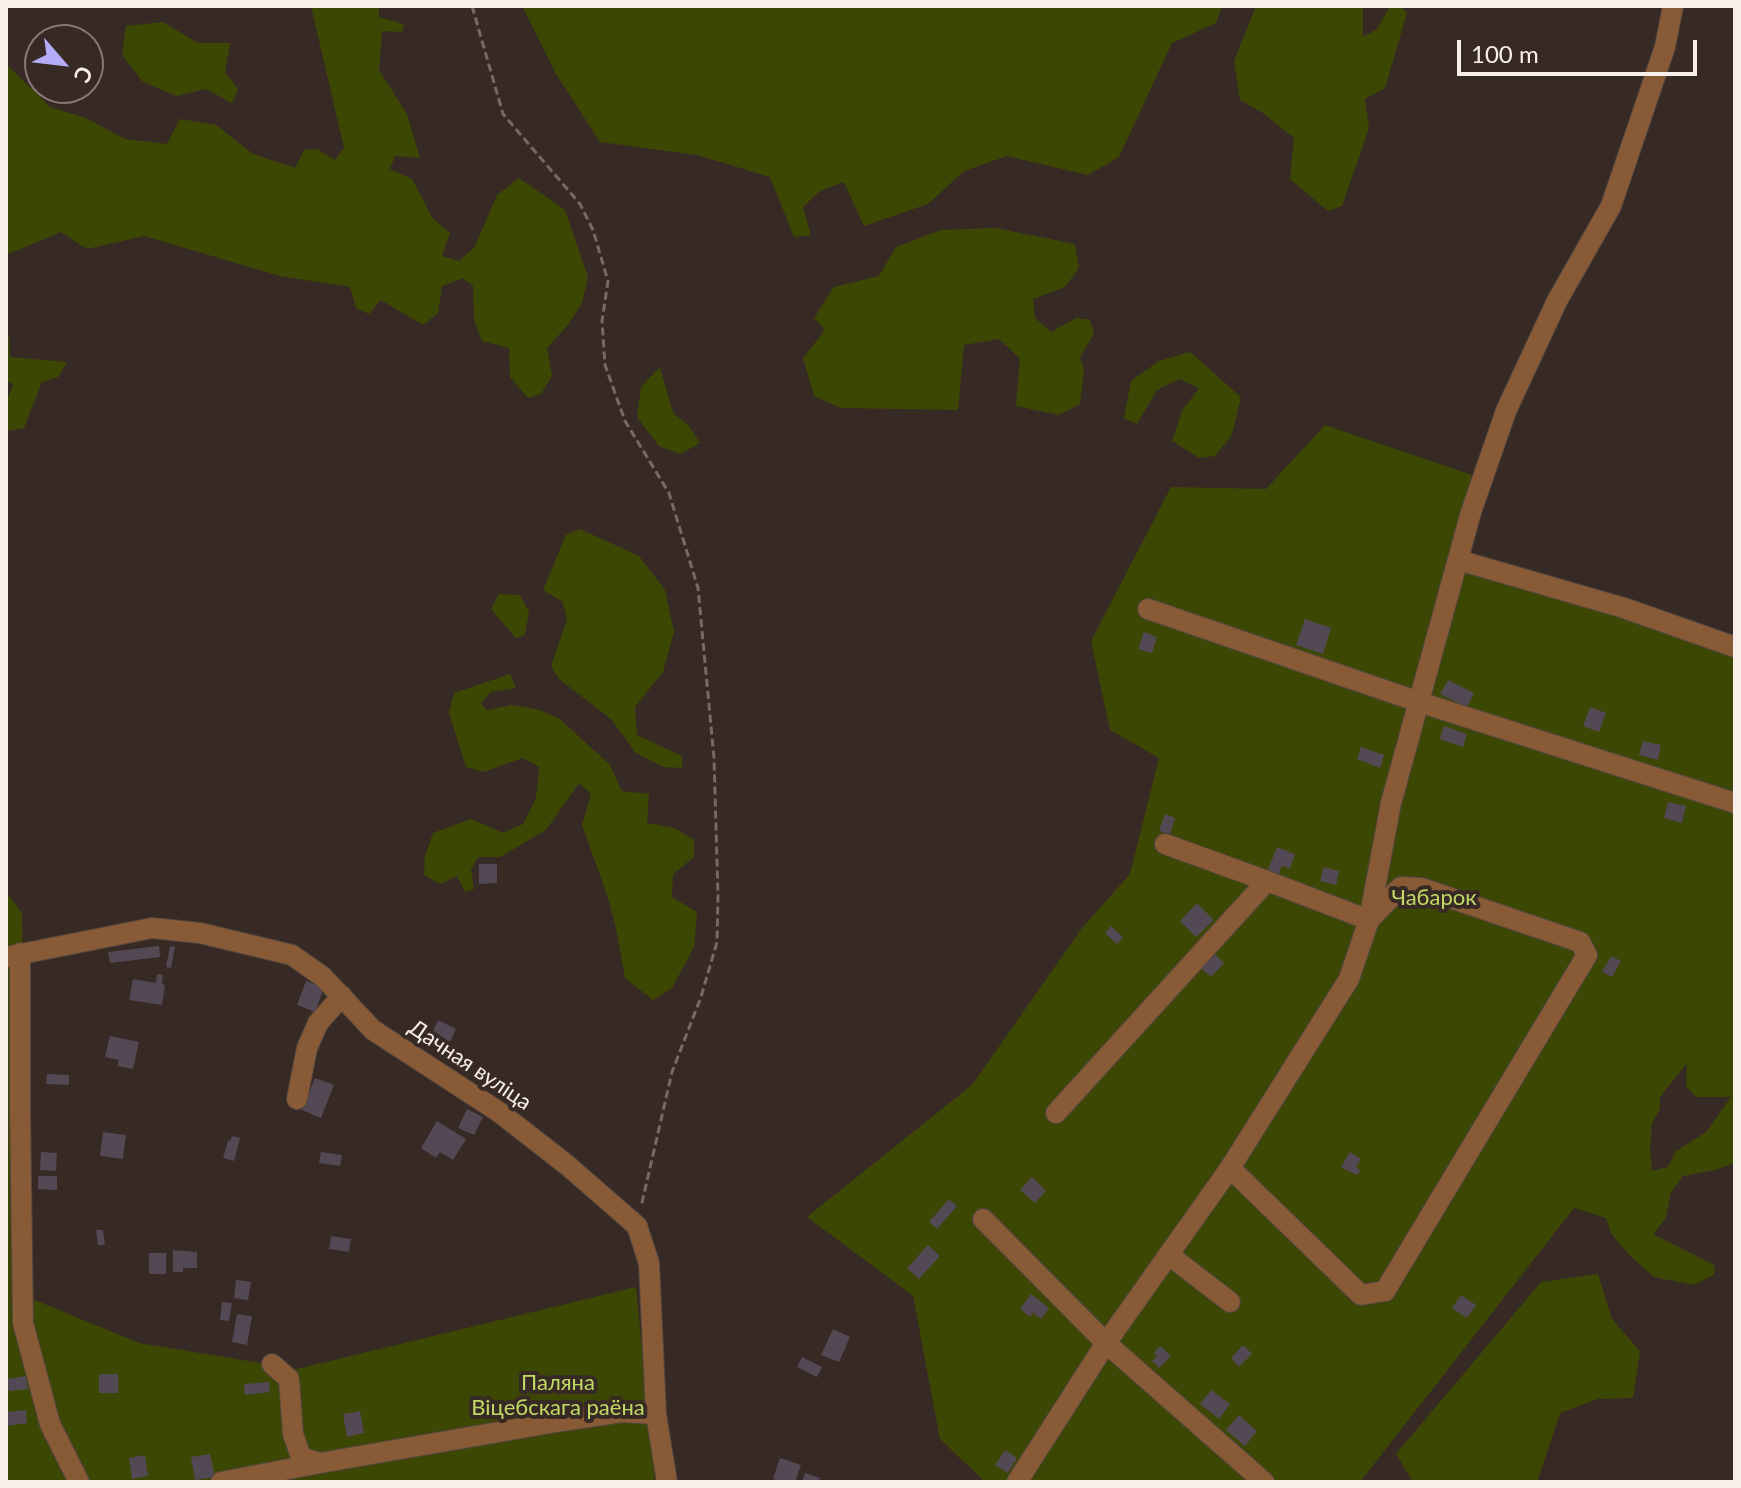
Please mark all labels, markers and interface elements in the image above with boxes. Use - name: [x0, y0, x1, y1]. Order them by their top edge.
- north arrow: [24, 24, 104, 104]
- scale bar: [1461, 24, 1701, 74]
- text: 100 m: [1471, 39, 1539, 68]
- text: С: [69, 62, 99, 87]
- park label: Чабарок: [1391, 885, 1477, 911]
- street label: Дачная вуліца: [404, 1014, 536, 1116]
- park label: Паляна Віцебскага раёна: [471, 1370, 645, 1422]

